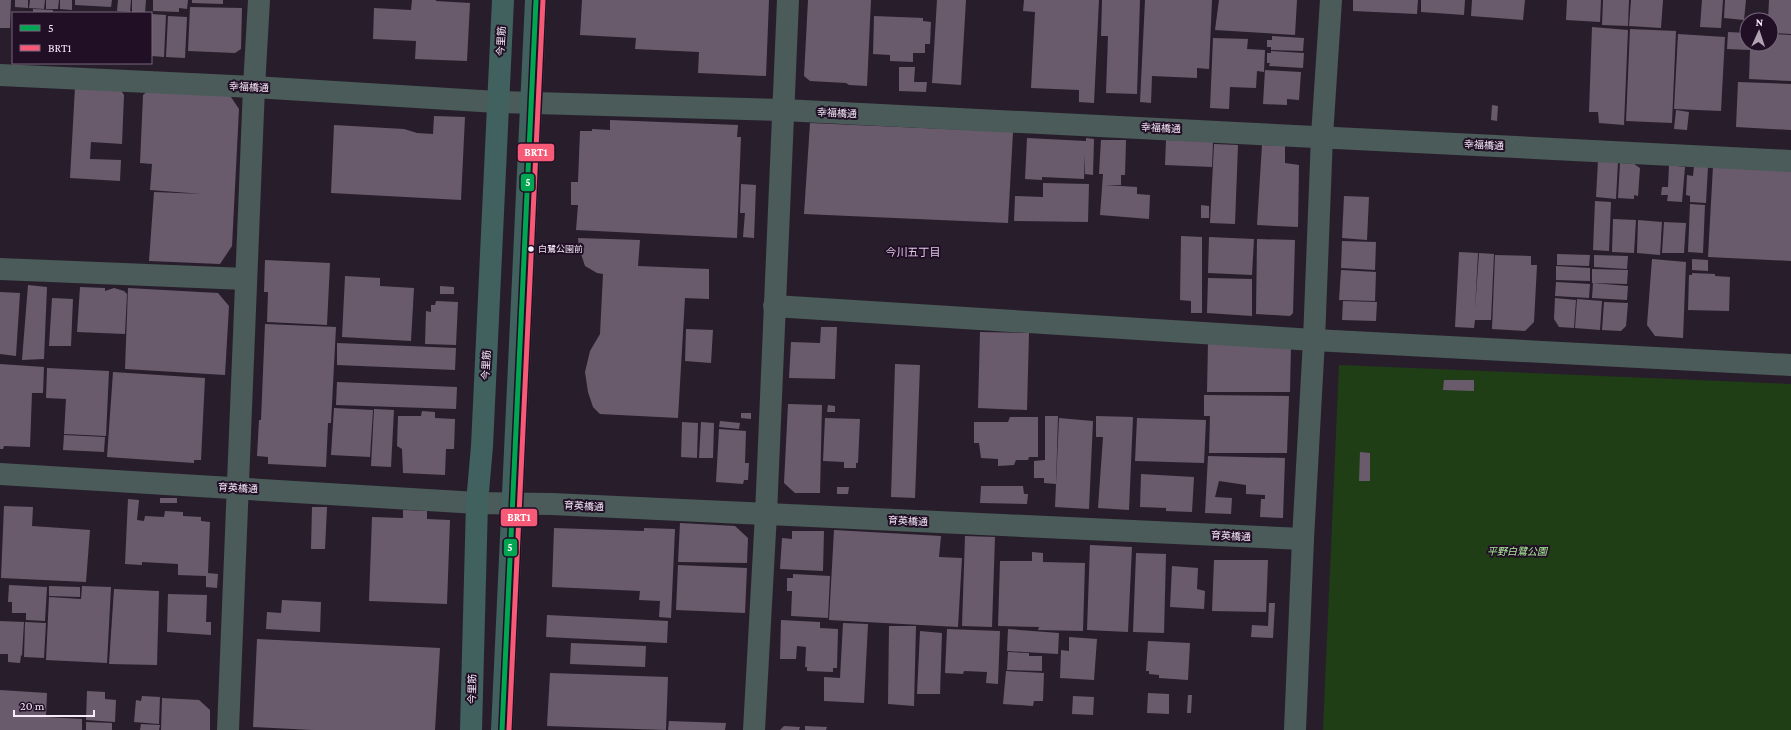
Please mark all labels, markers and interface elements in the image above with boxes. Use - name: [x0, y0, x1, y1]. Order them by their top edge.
- legend: [12, 12, 152, 64]
- north arrow: [1739, 12, 1779, 52]
- text: N: [1755, 16, 1764, 28]
- text: 5: [48, 21, 54, 35]
- street label: 今里筋: [495, 26, 507, 56]
- text: BRT1: [48, 41, 71, 55]
- street label: 幸福橋通: [229, 80, 269, 94]
- street label: 幸福橋通: [817, 106, 857, 120]
- street label: 幸福橋通: [1141, 121, 1181, 135]
- street label: 幸福橋通: [1464, 138, 1504, 152]
- line badge: BRT1: [517, 143, 555, 162]
- text: BRT1: [524, 146, 548, 158]
- line badge: 5: [520, 173, 535, 192]
- text: 5: [525, 176, 531, 188]
- marker: 白鷺公園前: [526, 244, 536, 254]
- place label: 白鷺公園前: [538, 244, 583, 254]
- district label: 今川五丁目: [886, 246, 941, 258]
- street label: 今里筋: [480, 350, 492, 380]
- street label: 育英橋通: [218, 481, 258, 495]
- street label: 育英橋通: [564, 499, 604, 513]
- line badge: BRT1: [500, 508, 538, 527]
- text: BRT1: [507, 511, 531, 523]
- street label: 育英橋通: [888, 514, 928, 528]
- street label: 育英橋通: [1211, 529, 1251, 543]
- line badge: 5: [503, 538, 518, 557]
- text: 5: [507, 541, 513, 553]
- park label: 平野白鷺公園: [1487, 546, 1549, 557]
- street label: 今里筋: [466, 674, 478, 704]
- scale bar: [14, 692, 94, 718]
- text: 20 m: [20, 699, 45, 713]

